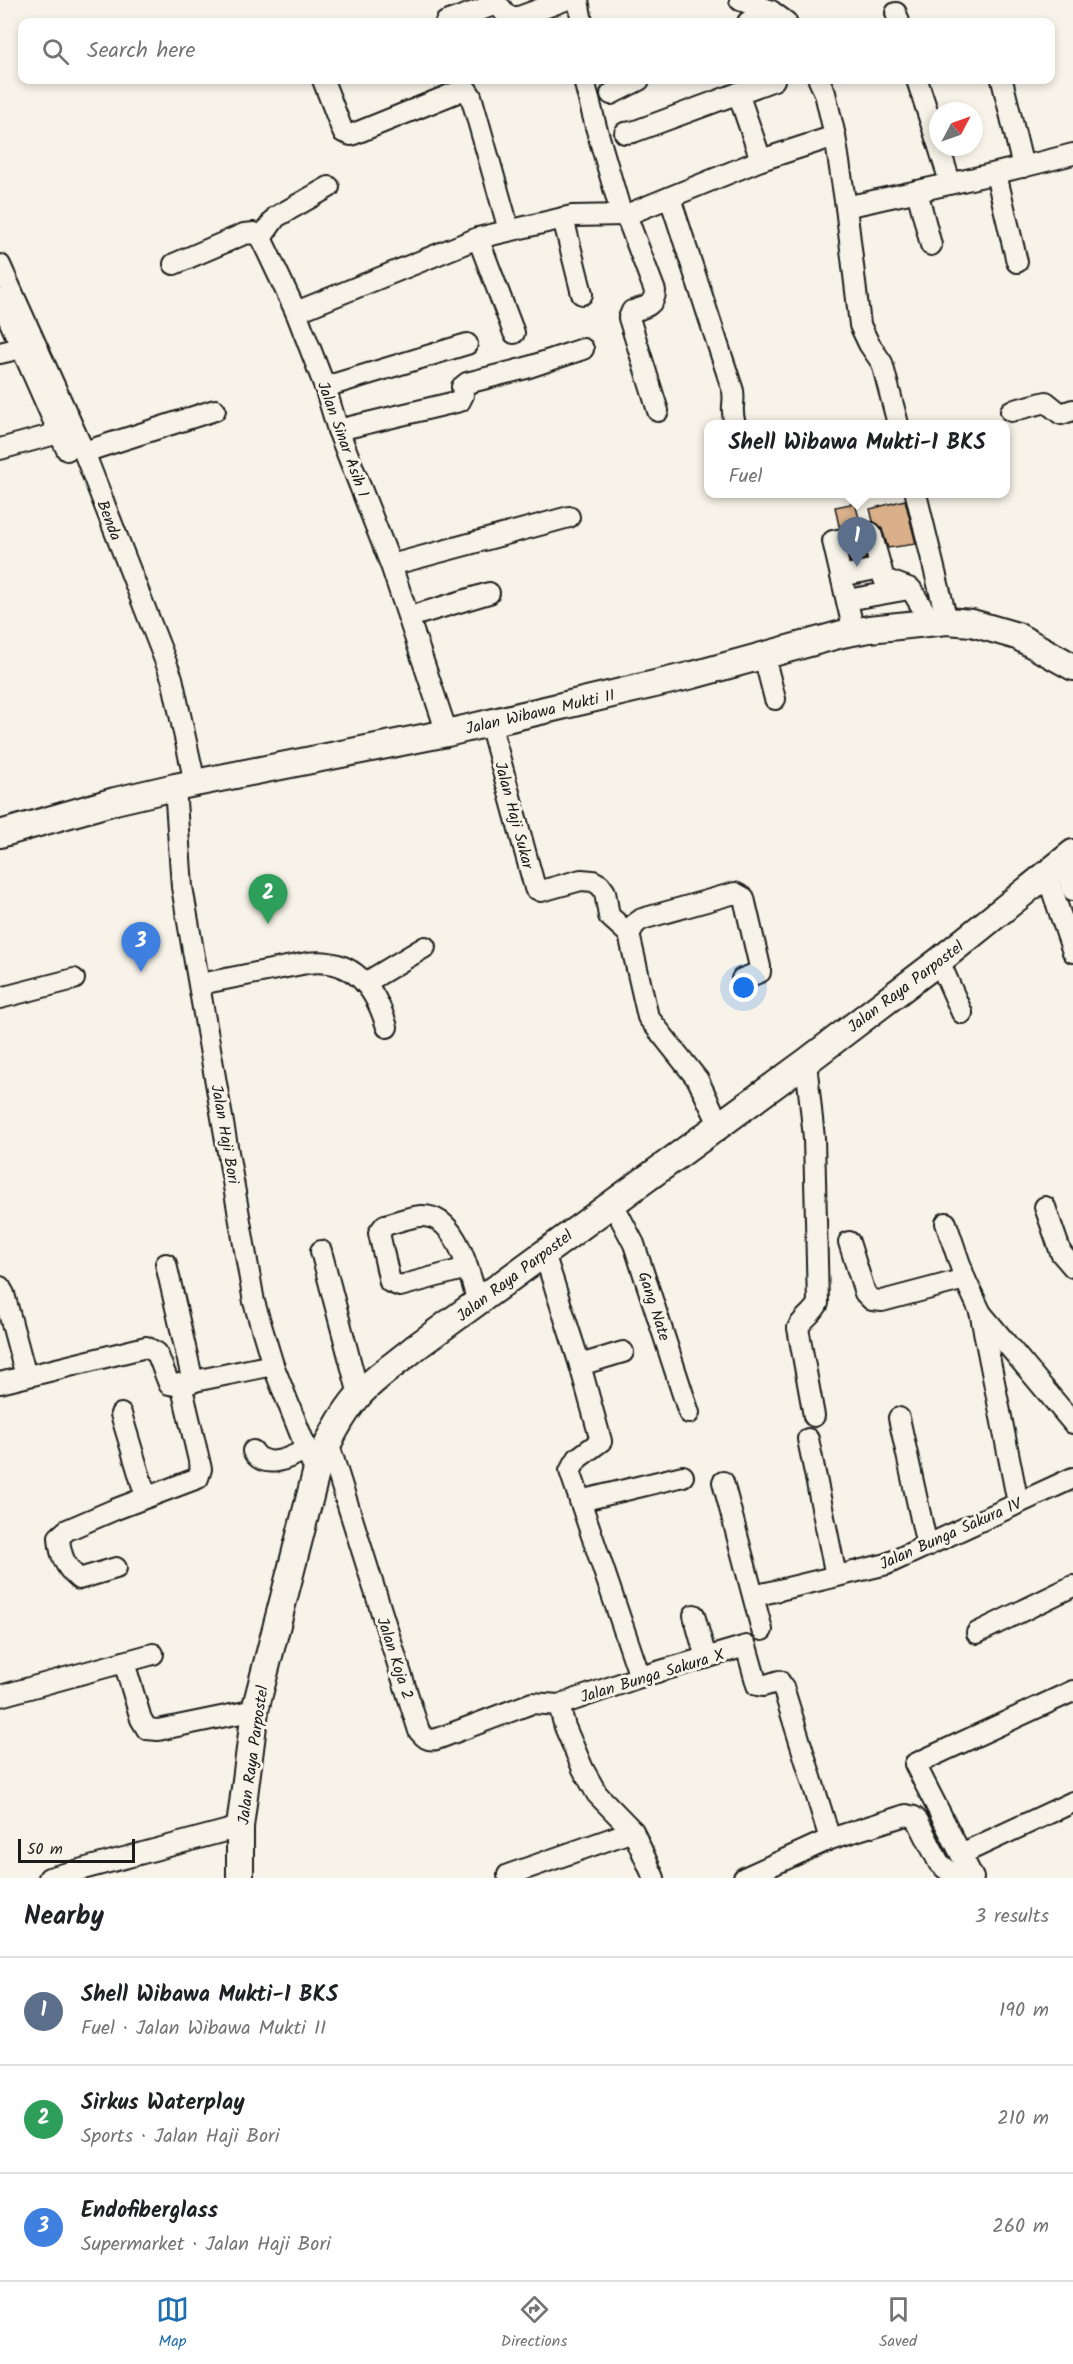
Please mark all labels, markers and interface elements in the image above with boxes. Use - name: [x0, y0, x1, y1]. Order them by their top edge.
- search box: [18, 18, 1055, 84]
- text: Search here: [87, 34, 195, 69]
- icon: search: [39, 35, 72, 68]
- north arrow: [929, 102, 983, 156]
- street label: Jalan Sinar Asih 1: [310, 378, 375, 501]
- popup: [704, 420, 1010, 498]
- text: Shell Wibawa Mukti-1 BKS: [728, 426, 986, 461]
- text: Fuel: [728, 461, 762, 493]
- street label: Benda: [90, 497, 128, 544]
- pin: 1: [838, 518, 876, 567]
- street label: Jalan Wibawa Mukti II: [463, 683, 617, 742]
- street label: Jalan Haji Sukar: [487, 759, 540, 874]
- pin: 2: [248, 874, 288, 924]
- pin: 3: [122, 922, 160, 972]
- street label: Jalan Raya Parpostel: [842, 935, 969, 1039]
- your location: [729, 973, 758, 1002]
- street label: Jalan Haji Bori: [203, 1083, 246, 1187]
- street label: Jalan Raya Parpostel: [451, 1224, 578, 1328]
- street label: Gang Nate: [631, 1269, 677, 1344]
- street label: Jalan Bunga Sakura IV: [876, 1491, 1027, 1577]
- street label: Jalan Koja 2: [369, 1614, 420, 1703]
- street label: Jalan Bunga Sakura X: [577, 1642, 729, 1710]
- street label: Jalan Raya Parpostel: [231, 1684, 276, 1826]
- scale bar: [18, 1836, 135, 1864]
- text: 50 m: [27, 1837, 63, 1862]
- text: Nearby: [24, 1896, 104, 1938]
- text: 3 results: [975, 1901, 1049, 1933]
- text: Shell Wibawa Mukti-1 BKS: [81, 1978, 338, 2013]
- text: 1: [40, 1995, 47, 2027]
- text: 190 m: [999, 1995, 1049, 2027]
- text: Fuel · Jalan Wibawa Mukti II: [81, 2013, 326, 2045]
- text: Sirkus Waterplay: [81, 2086, 245, 2121]
- text: 2: [38, 2103, 49, 2135]
- text: 210 m: [997, 2103, 1049, 2135]
- text: Sports · Jalan Haji Bori: [81, 2121, 279, 2153]
- text: Endofiberglass: [81, 2194, 218, 2229]
- text: 3: [38, 2211, 49, 2243]
- text: 260 m: [992, 2211, 1049, 2243]
- text: Supermarket · Jalan Haji Bori: [81, 2229, 331, 2261]
- tab: Map: [156, 2293, 189, 2354]
- tab: Directions: [501, 2293, 567, 2354]
- tab: Saved: [879, 2293, 917, 2354]

